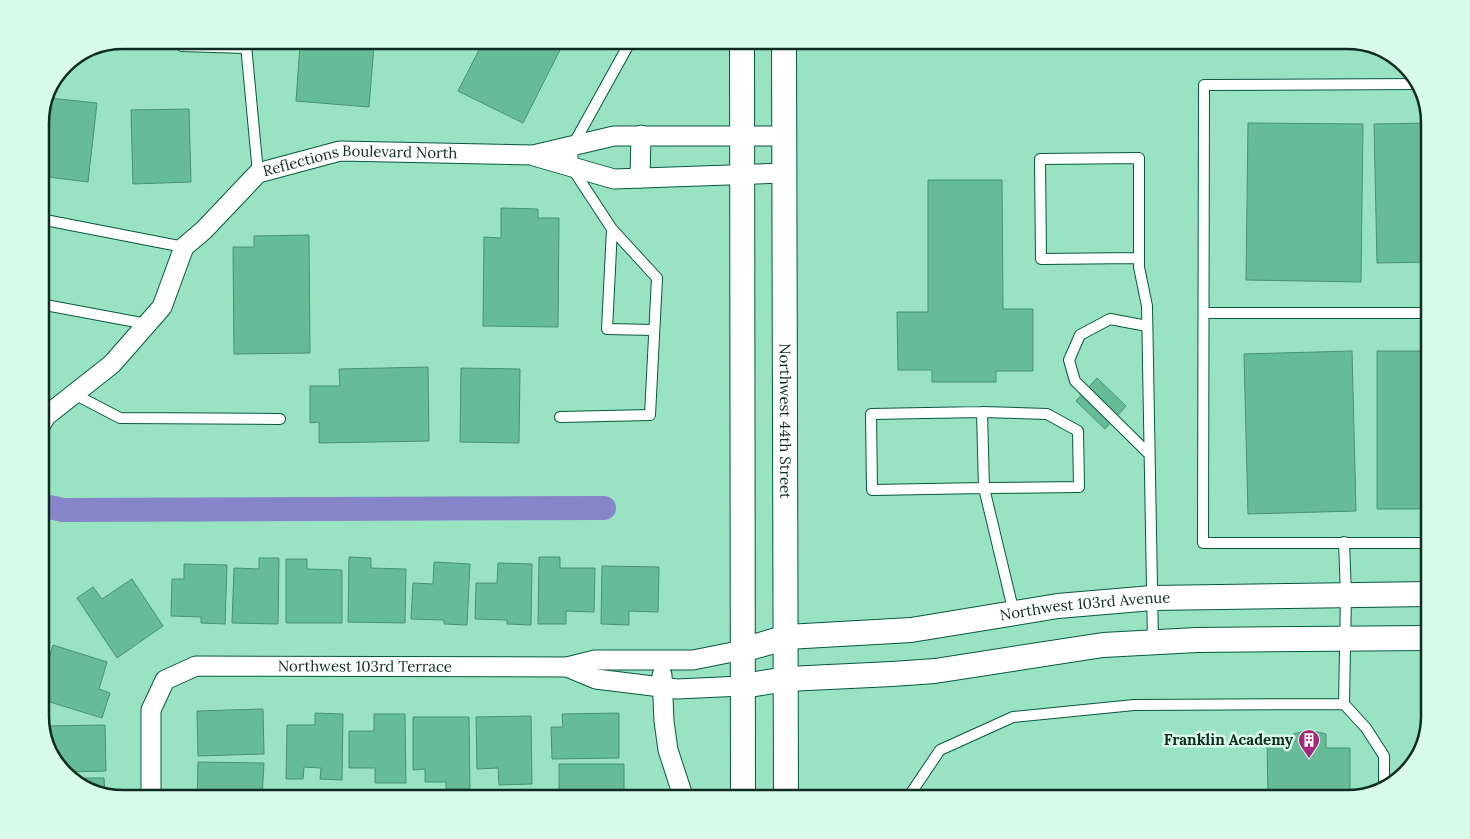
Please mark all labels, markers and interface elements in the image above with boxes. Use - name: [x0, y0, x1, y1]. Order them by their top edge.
- street label: Reflections Boulevard North: [261, 141, 458, 180]
- street label: Northwest 44th Street: [776, 343, 795, 499]
- street label: Northwest 103rd Avenue: [998, 588, 1171, 624]
- street label: Northwest 103rd Terrace: [278, 656, 452, 676]
- building icon: Franklin Academy: [1297, 728, 1321, 759]
- place label: Franklin Academy: [1164, 730, 1294, 749]

